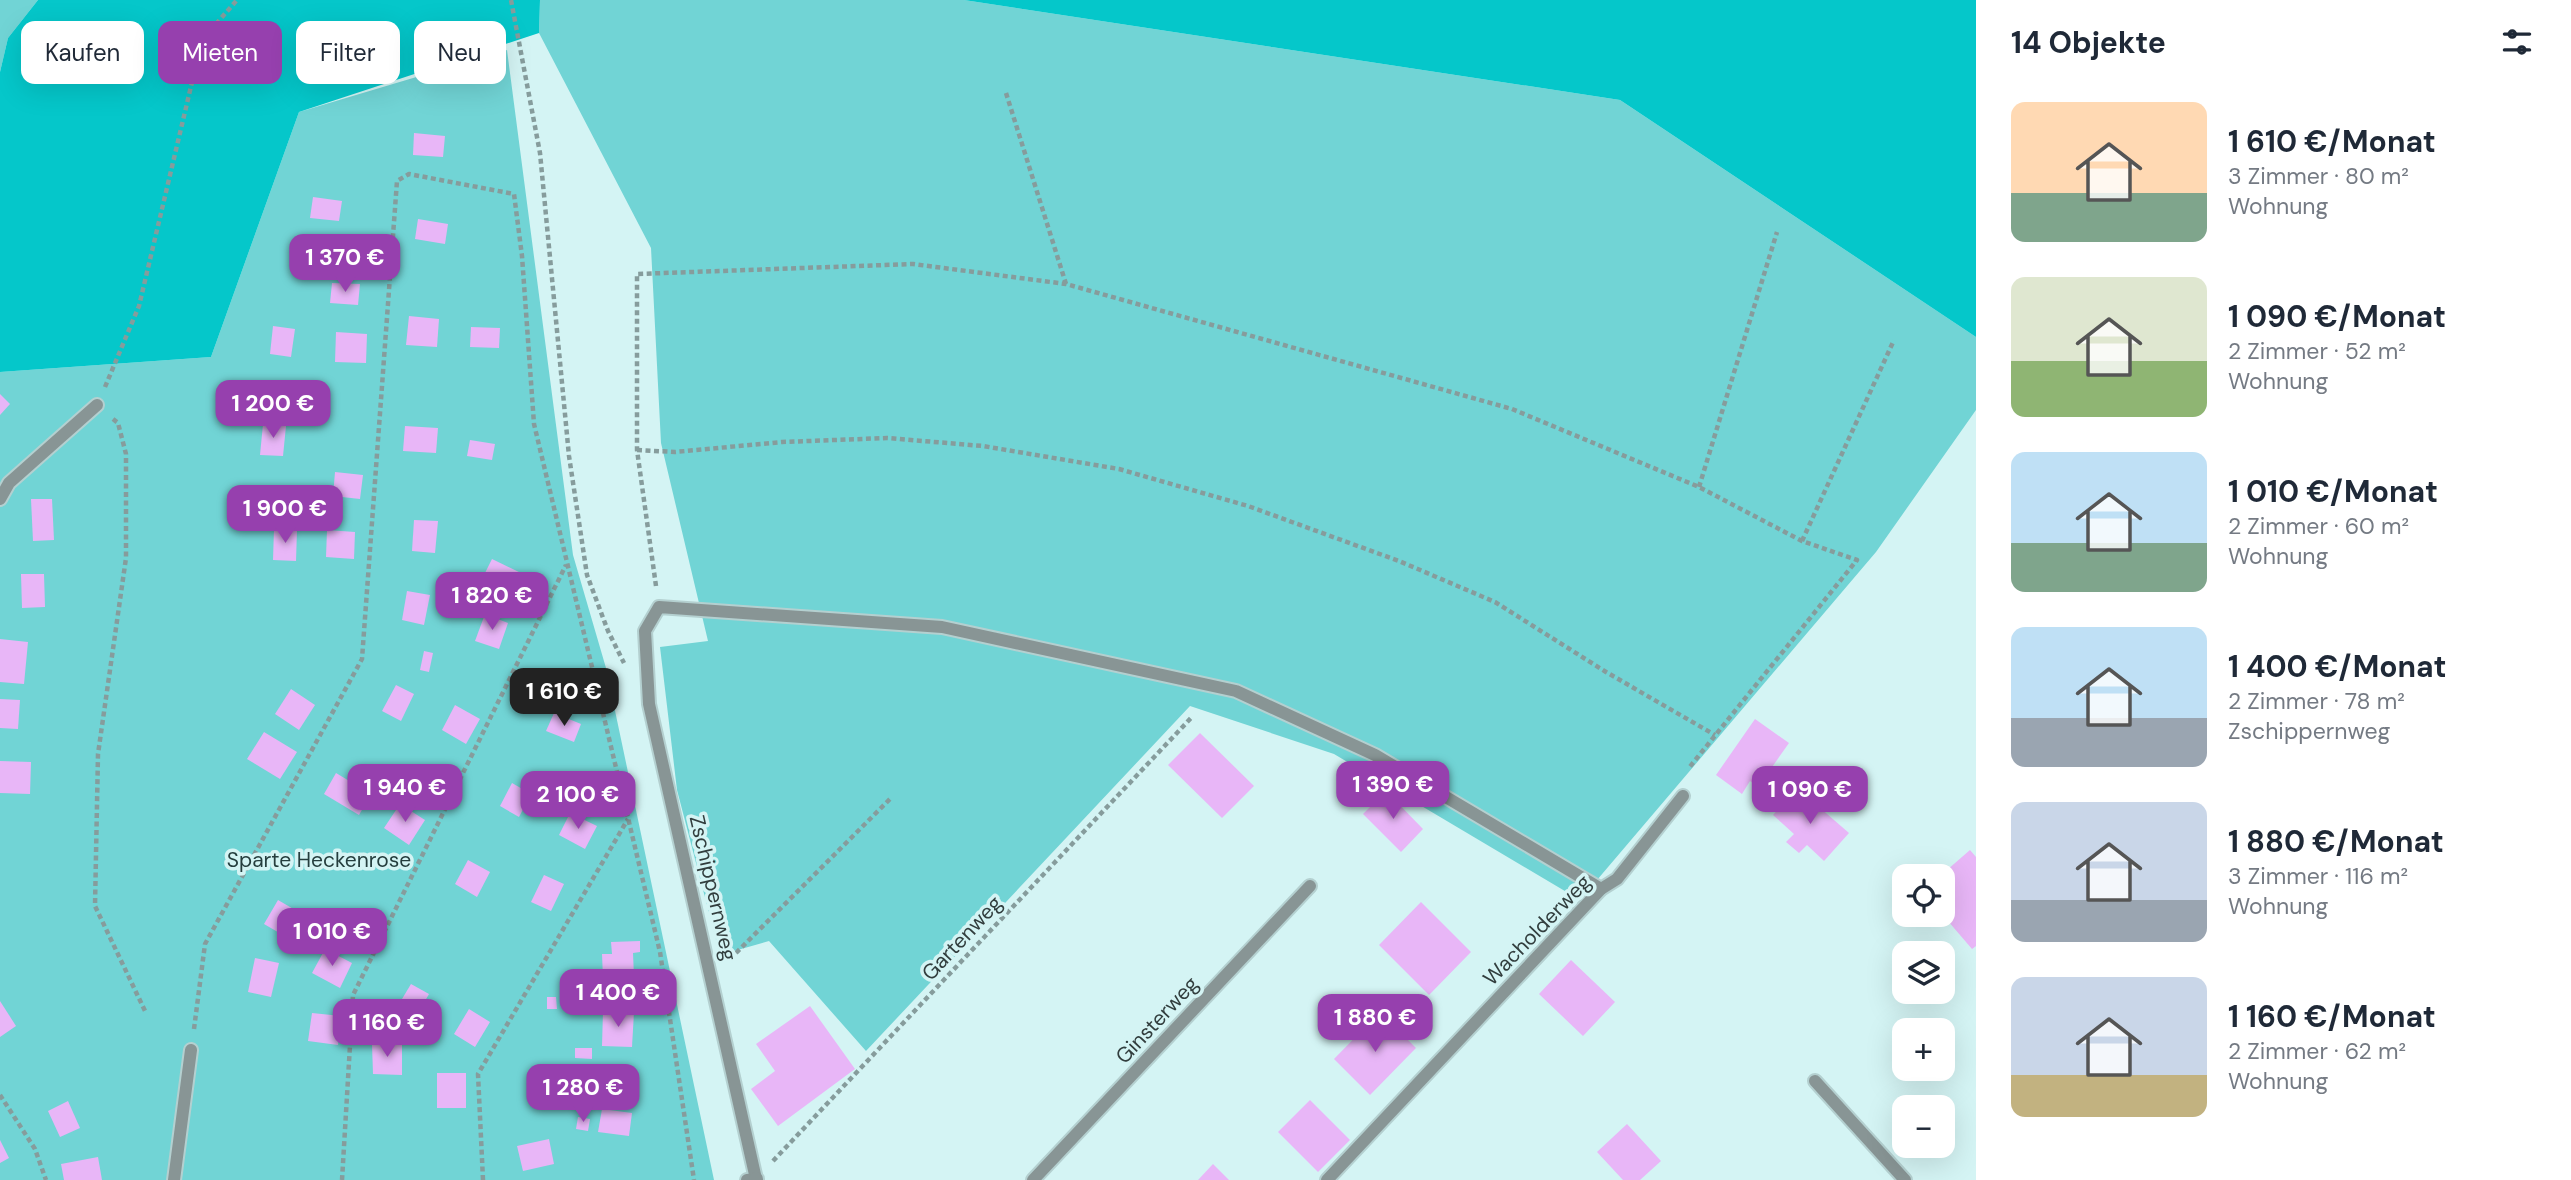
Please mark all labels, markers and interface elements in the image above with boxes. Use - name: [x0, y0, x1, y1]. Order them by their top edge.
- chip: Kaufen: [21, 21, 144, 84]
- chip: Mieten: [158, 21, 282, 84]
- chip: Filter: [296, 21, 400, 84]
- chip: Neu: [414, 21, 506, 84]
- text: 14 Objekte: [2011, 23, 2166, 62]
- icon: filters: [2498, 23, 2536, 61]
- text: 1 610 €/Monat: [2228, 122, 2436, 161]
- icon: home: [2067, 130, 2151, 214]
- text: 3 Zimmer · 80 m²: [2228, 161, 2409, 191]
- text: Wohnung: [2228, 191, 2328, 221]
- pin: 1 370 €: [280, 234, 410, 294]
- text: 1 370 €: [305, 242, 385, 272]
- text: 1 090 €/Monat: [2228, 297, 2446, 336]
- icon: home: [2067, 305, 2151, 389]
- text: 2 Zimmer · 52 m²: [2228, 336, 2406, 366]
- text: Wohnung: [2228, 366, 2328, 396]
- pin: 1 200 €: [208, 380, 338, 440]
- text: 1 200 €: [232, 388, 314, 418]
- text: 1 010 €/Monat: [2228, 472, 2438, 511]
- icon: home: [2067, 480, 2151, 564]
- pin: 1 900 €: [220, 486, 350, 545]
- text: 1 900 €: [243, 493, 327, 523]
- text: 2 Zimmer · 60 m²: [2228, 511, 2409, 541]
- text: Wohnung: [2228, 541, 2328, 571]
- pin: 1 820 €: [427, 572, 557, 632]
- text: 1 820 €: [451, 580, 533, 610]
- text: 1 400 €/Monat: [2228, 647, 2446, 686]
- icon: home: [2067, 655, 2151, 739]
- pin: 1 610 €: [499, 668, 629, 728]
- text: 1 610 €: [526, 676, 602, 706]
- text: 2 Zimmer · 78 m²: [2228, 686, 2405, 716]
- text: Zschippernweg: [2228, 716, 2390, 746]
- pin: 1 390 €: [1328, 762, 1458, 821]
- pin: 1 940 €: [340, 764, 470, 824]
- pin: 1 090 €: [1745, 766, 1875, 826]
- text: 1 390 €: [1352, 769, 1434, 799]
- text: 1 940 €: [363, 772, 447, 802]
- pin: 2 100 €: [513, 772, 643, 831]
- text: 1 090 €: [1768, 774, 1852, 804]
- text: 2 100 €: [536, 779, 620, 809]
- street label: Zschippernweg: [683, 813, 743, 964]
- text: 1 880 €/Monat: [2228, 822, 2444, 861]
- icon: home: [2067, 830, 2151, 914]
- park label: Sparte Heckenrose: [227, 846, 411, 874]
- text: 3 Zimmer · 116 m²: [2228, 861, 2408, 891]
- map controls: [1892, 864, 1955, 1158]
- button: locate: [1892, 864, 1955, 927]
- street label: Wacholderweg: [1477, 868, 1597, 992]
- street label: Gartenweg: [916, 889, 1009, 986]
- text: Wohnung: [2228, 891, 2328, 921]
- pin: 1 010 €: [267, 908, 397, 968]
- text: 1 010 €: [293, 916, 371, 946]
- button: layers: [1892, 941, 1955, 1004]
- pin: 1 400 €: [553, 970, 683, 1029]
- street label: Ginsterweg: [1109, 970, 1205, 1070]
- text: 1 400 €: [576, 977, 660, 1007]
- pin: 1 880 €: [1310, 995, 1440, 1054]
- text: 1 160 €/Monat: [2228, 997, 2436, 1036]
- pin: 1 160 €: [322, 1000, 452, 1059]
- text: 1 880 €: [1334, 1002, 1416, 1032]
- icon: home: [2067, 1005, 2151, 1089]
- text: 1 160 €: [349, 1007, 425, 1037]
- button: +: [1892, 1018, 1955, 1081]
- text: 2 Zimmer · 62 m²: [2228, 1036, 2406, 1066]
- pin: 1 280 €: [518, 1064, 648, 1124]
- text: Wohnung: [2228, 1066, 2328, 1096]
- text: 1 280 €: [542, 1072, 624, 1102]
- button: −: [1892, 1095, 1955, 1158]

